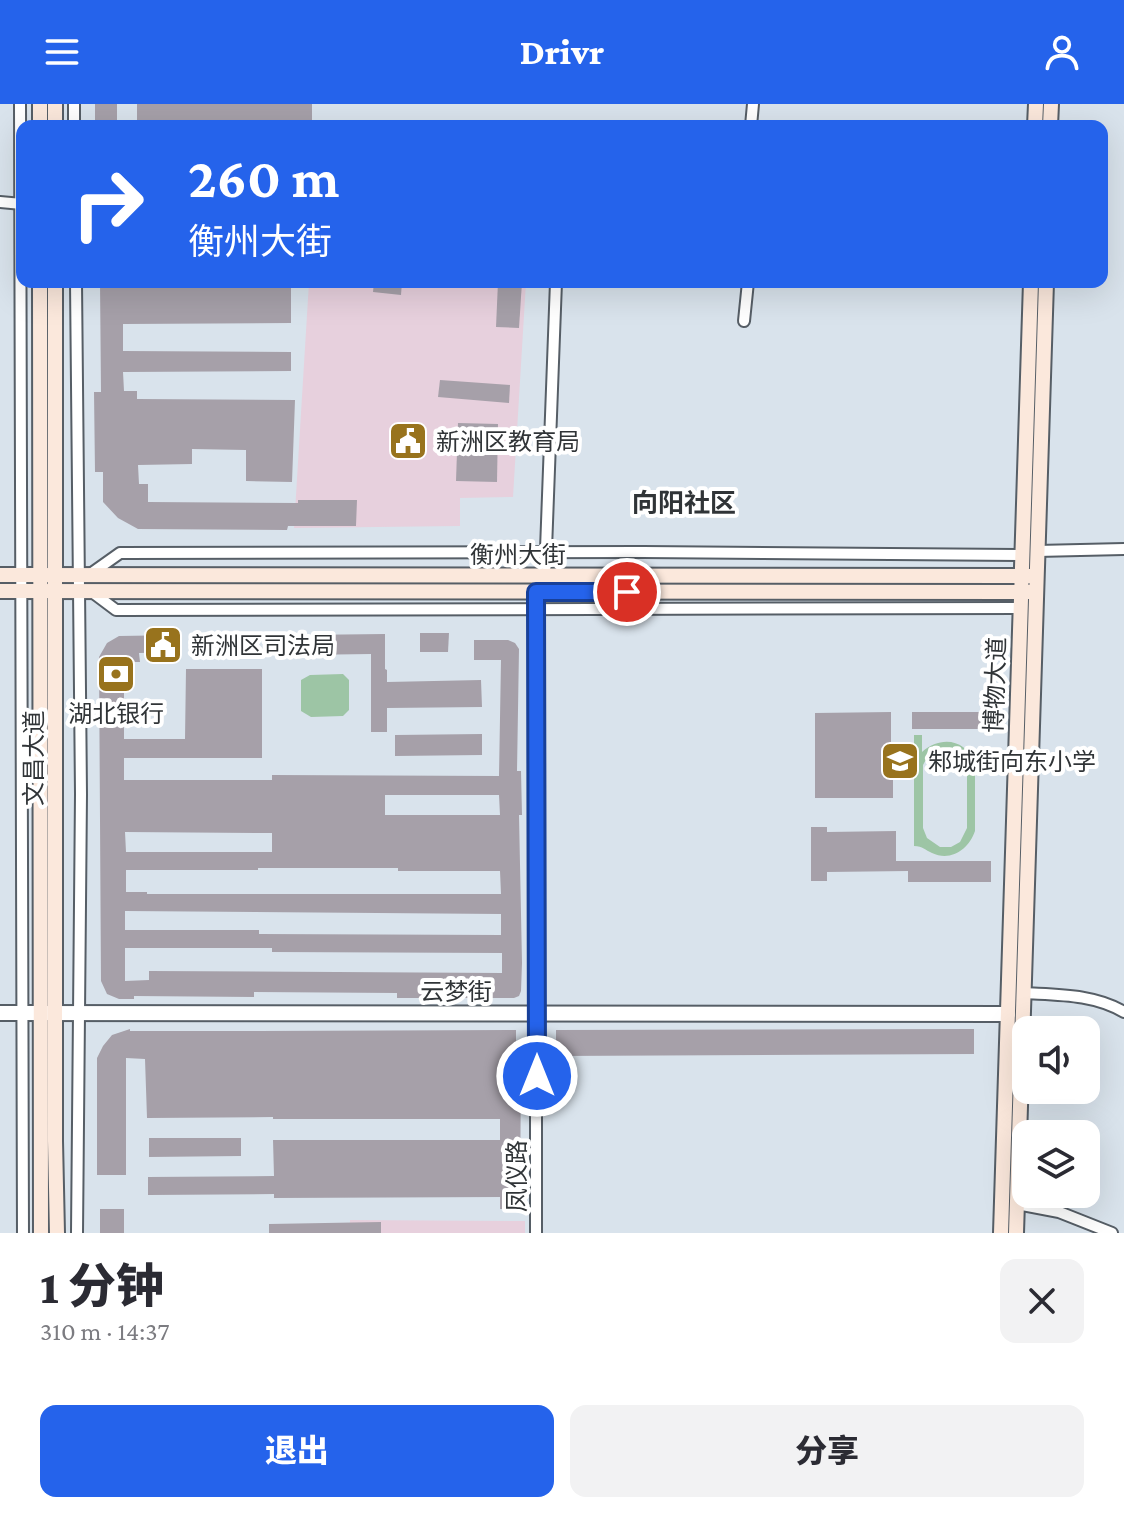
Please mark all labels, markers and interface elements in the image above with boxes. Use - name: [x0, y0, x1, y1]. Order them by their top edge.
- icon: menu: [40, 30, 84, 74]
- icon: person: [1040, 30, 1084, 74]
- text: Drivr: [520, 32, 604, 72]
- text: 260 m: [188, 147, 339, 209]
- icon: right: [56, 152, 160, 256]
- text: 衡州大街: [188, 222, 332, 262]
- public building icon: 新洲区教育局: [387, 420, 429, 462]
- place label: 新洲区教育局: [436, 428, 580, 455]
- district label: 向阳社区: [632, 489, 736, 518]
- street label: 衡州大街: [470, 541, 566, 568]
- pin: [593, 558, 661, 626]
- icon: arrive: [605, 570, 649, 614]
- public building icon: 新洲区司法局: [142, 624, 184, 666]
- place label: 新洲区司法局: [191, 632, 335, 659]
- street label: 博物大道: [980, 637, 1010, 733]
- bank icon: 湖北银行: [95, 653, 137, 695]
- place label: 湖北银行: [68, 700, 164, 727]
- street label: 文昌大道: [20, 710, 47, 806]
- school or university icon: 邾城街向东小学: [879, 740, 921, 782]
- place label: 邾城街向东小学: [928, 748, 1096, 775]
- street label: 云梦街: [420, 978, 492, 1005]
- map controls: [1012, 1016, 1100, 1208]
- button: sound: [1012, 1016, 1100, 1104]
- position arrow: [495, 1034, 579, 1118]
- button: layers: [1012, 1120, 1100, 1208]
- street label: 凤仪路: [503, 1140, 530, 1212]
- button: close: [1000, 1259, 1084, 1343]
- text: 1 分钟: [40, 1260, 164, 1313]
- text: 310 m · 14:37: [40, 1317, 169, 1346]
- button: 退出: [40, 1405, 554, 1497]
- button: 分享: [570, 1405, 1084, 1497]

